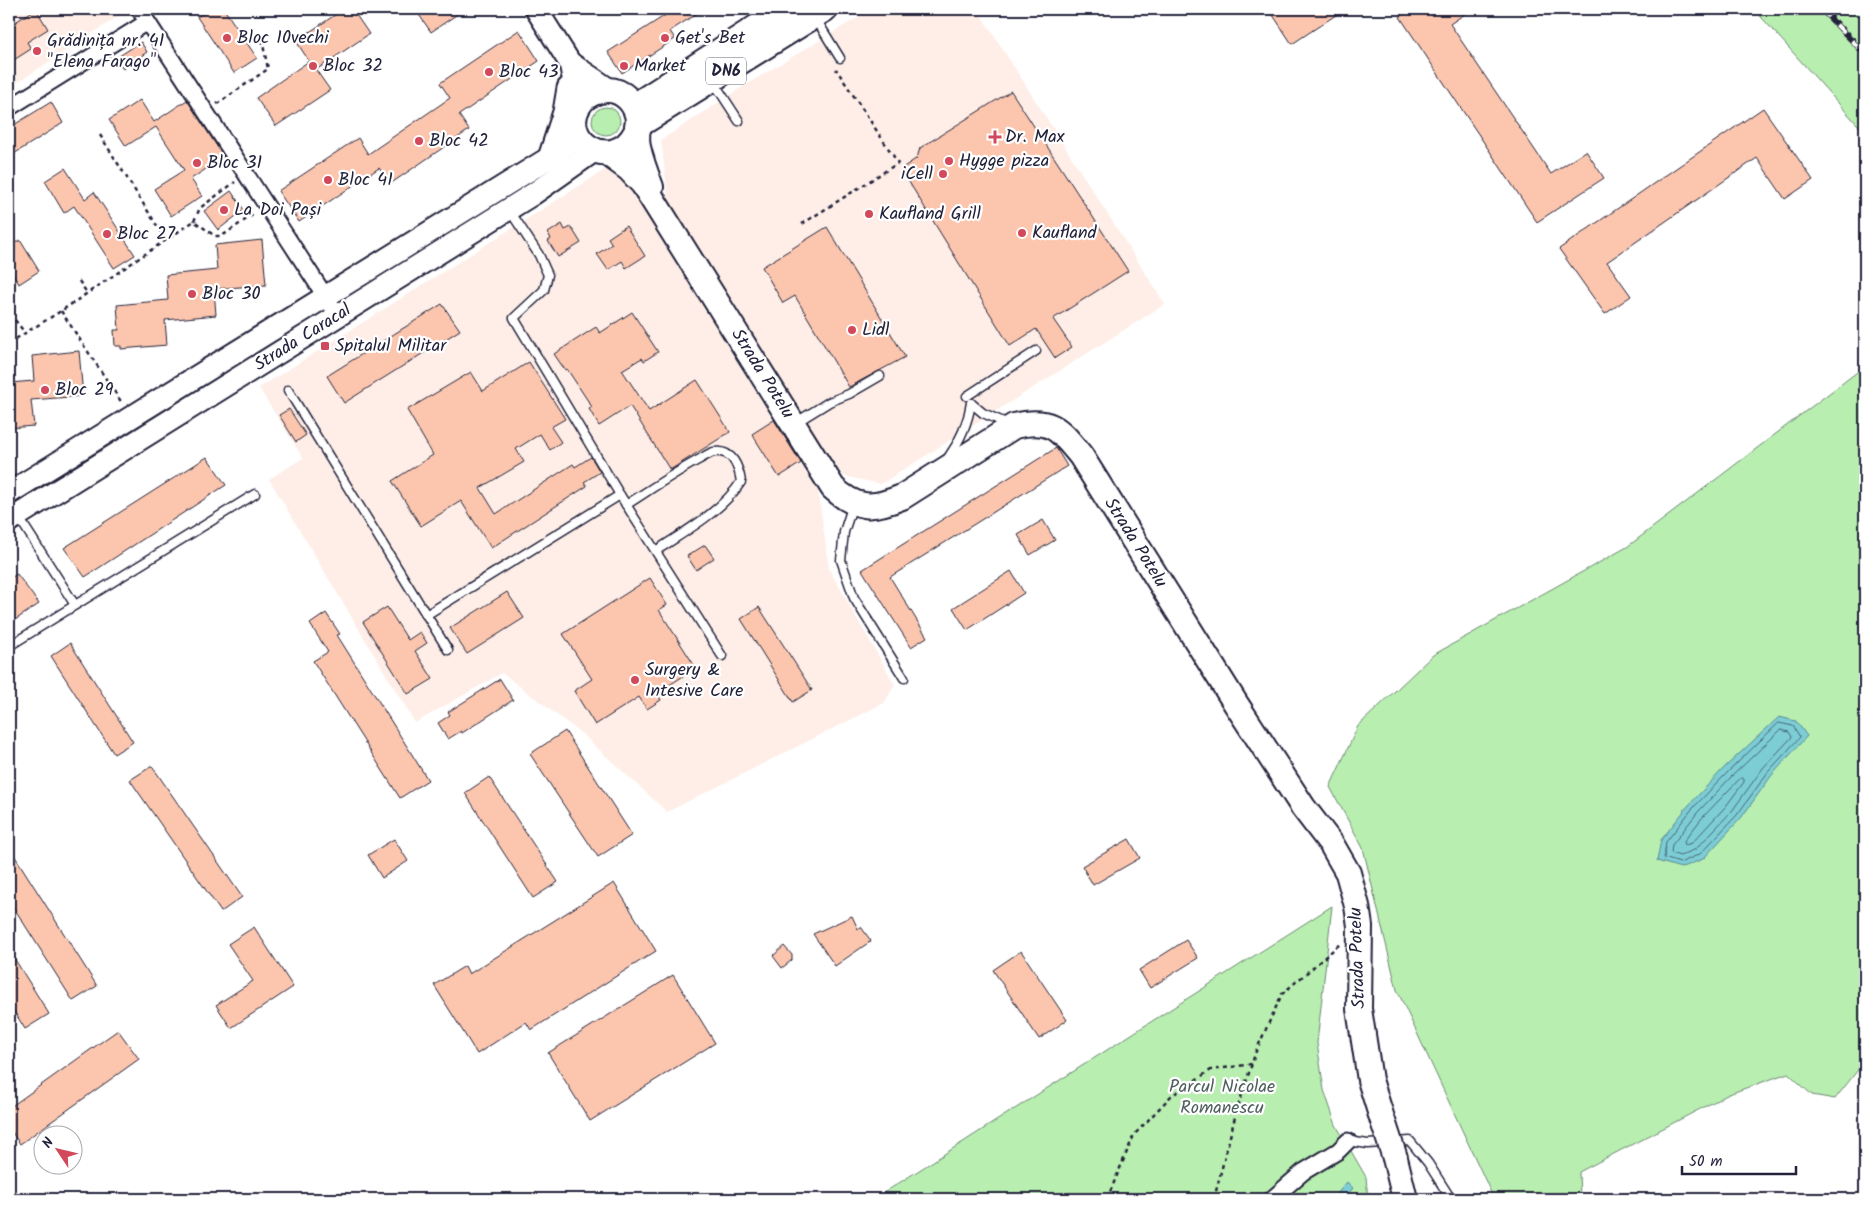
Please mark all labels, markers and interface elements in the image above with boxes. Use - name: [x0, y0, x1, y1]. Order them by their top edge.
- place label: Bloc 10vechi: [237, 24, 329, 53]
- place label: Get's Bet: [675, 24, 746, 53]
- place label: Grădinița nr. 41 "Elena Farago": [47, 27, 164, 77]
- marker: Bloc 10vechi: [221, 32, 233, 44]
- marker: Get's Bet: [659, 32, 671, 44]
- marker: Grădinița nr. 41 "Elena Farago": [31, 45, 43, 57]
- place label: Bloc 32: [323, 52, 383, 81]
- place label: Market: [634, 52, 687, 81]
- place label: Bloc 43: [499, 58, 558, 87]
- road number: DN6: [706, 58, 746, 84]
- marker: Bloc 32: [307, 60, 319, 72]
- marker: Market: [618, 60, 630, 72]
- marker: Bloc 43: [483, 66, 495, 78]
- place label: Dr. Max: [1005, 123, 1065, 152]
- place label: Bloc 42: [429, 127, 489, 156]
- marker: Dr. Max: [989, 131, 1001, 143]
- marker: Bloc 42: [413, 135, 425, 147]
- place label: Hygge pizza: [959, 147, 1049, 176]
- place label: Bloc 31: [207, 149, 262, 178]
- marker: Hygge pizza: [943, 155, 955, 167]
- marker: Bloc 31: [191, 157, 203, 169]
- place label: iCell: [901, 160, 934, 189]
- place label: Bloc 41: [338, 166, 393, 195]
- marker: iCell: [937, 168, 949, 180]
- marker: Bloc 41: [322, 174, 334, 186]
- place label: La Doi Pași: [234, 196, 322, 225]
- place label: Kaufland Grill: [879, 200, 981, 229]
- marker: La Doi Pași: [218, 204, 230, 216]
- marker: Kaufland Grill: [863, 208, 875, 220]
- place label: Kaufland: [1032, 219, 1098, 248]
- place label: Bloc 27: [117, 220, 176, 249]
- marker: Kaufland: [1016, 227, 1028, 239]
- marker: Bloc 27: [101, 228, 113, 240]
- place label: Bloc 30: [202, 280, 261, 309]
- marker: Bloc 30: [186, 288, 198, 300]
- street label: Strada Caracal: [249, 296, 358, 379]
- place label: Lidl: [862, 316, 890, 345]
- street label: Strada Potelu: [723, 323, 801, 425]
- marker: Lidl: [846, 324, 858, 336]
- place label: Spitalul Militar: [335, 332, 447, 361]
- marker: Spitalul Militar: [319, 340, 331, 352]
- place label: Bloc 29: [55, 376, 114, 405]
- marker: Bloc 29: [39, 384, 51, 396]
- street label: Strada Potelu: [1096, 492, 1174, 594]
- place label: Surgery & Intesive Care: [645, 656, 743, 706]
- marker: Surgery & Intesive Care: [629, 674, 641, 686]
- street label: Strada Potelu: [1342, 906, 1374, 1009]
- park label: Parcul Nicolae Romanescu: [1169, 1073, 1275, 1123]
- north arrow: [32, 1126, 82, 1176]
- text: N: [37, 1133, 60, 1153]
- scale bar: [1682, 1143, 1795, 1175]
- text: 50 m: [1689, 1150, 1723, 1174]

